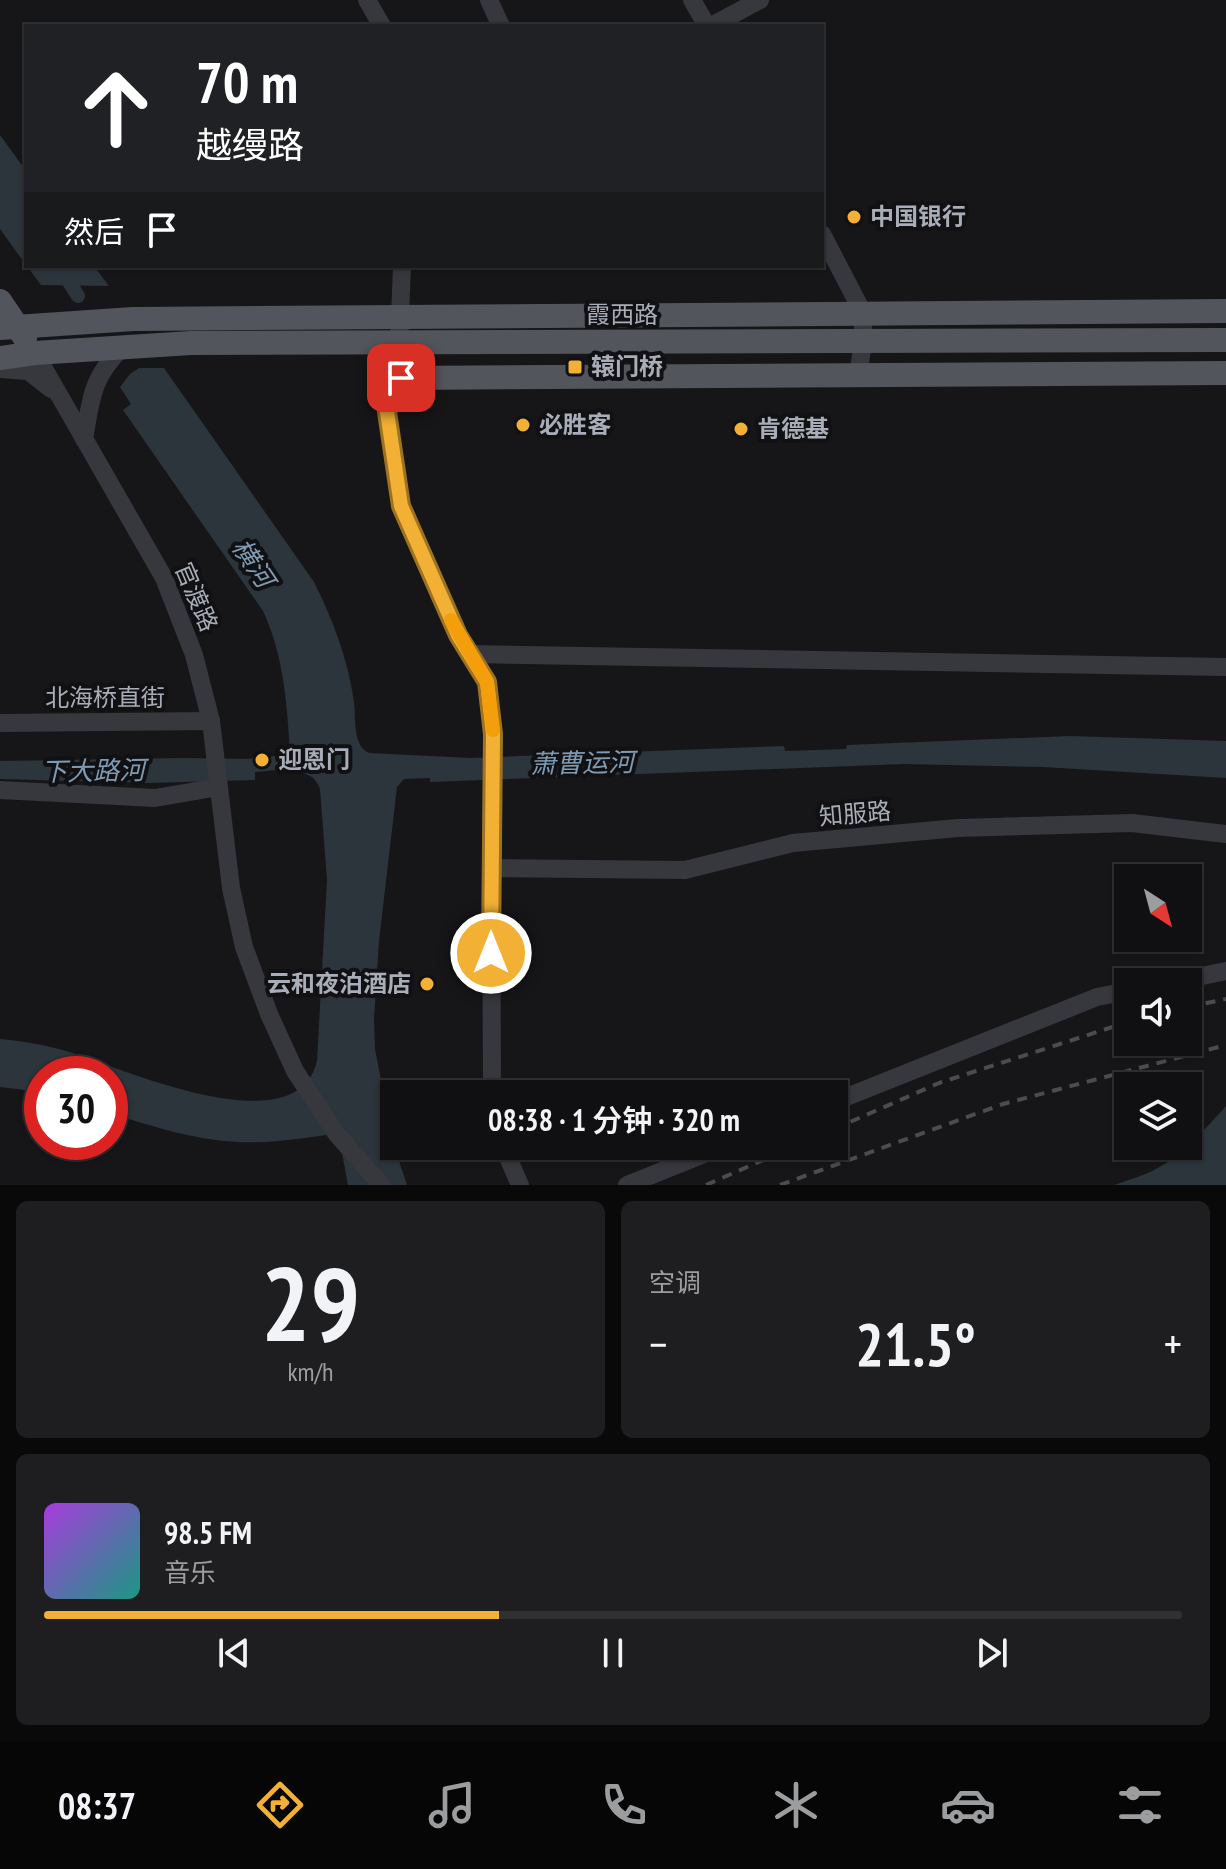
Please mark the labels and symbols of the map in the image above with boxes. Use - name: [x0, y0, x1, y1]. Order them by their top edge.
- place label: 中国银行: [870, 201, 966, 232]
- marker: 中国银行: [845, 208, 863, 226]
- street label: 霞西路: [586, 299, 658, 330]
- pin: [367, 344, 435, 412]
- place label: 辕门桥: [591, 351, 663, 382]
- marker: 辕门桥: [566, 358, 584, 376]
- place label: 必胜客: [539, 409, 611, 440]
- place label: 肯德基: [757, 413, 829, 444]
- marker: 必胜客: [514, 416, 532, 434]
- marker: 肯德基: [732, 420, 750, 438]
- water label: 横河: [225, 532, 284, 598]
- street label: 官渡路: [168, 558, 225, 636]
- street label: 北海桥直街: [45, 682, 165, 713]
- place label: 迎恩门: [278, 744, 350, 775]
- water label: 萧曹运河: [530, 745, 639, 780]
- marker: 迎恩门: [253, 751, 271, 769]
- water label: 下大路河: [41, 753, 150, 788]
- street label: 知服路: [818, 795, 892, 832]
- north arrow: [1114, 864, 1202, 952]
- position arrow: [449, 911, 533, 995]
- place label: 云和夜泊酒店: [267, 968, 411, 999]
- marker: 云和夜泊酒店: [418, 975, 436, 993]
- speed limit sign: 30: [24, 1056, 128, 1160]

